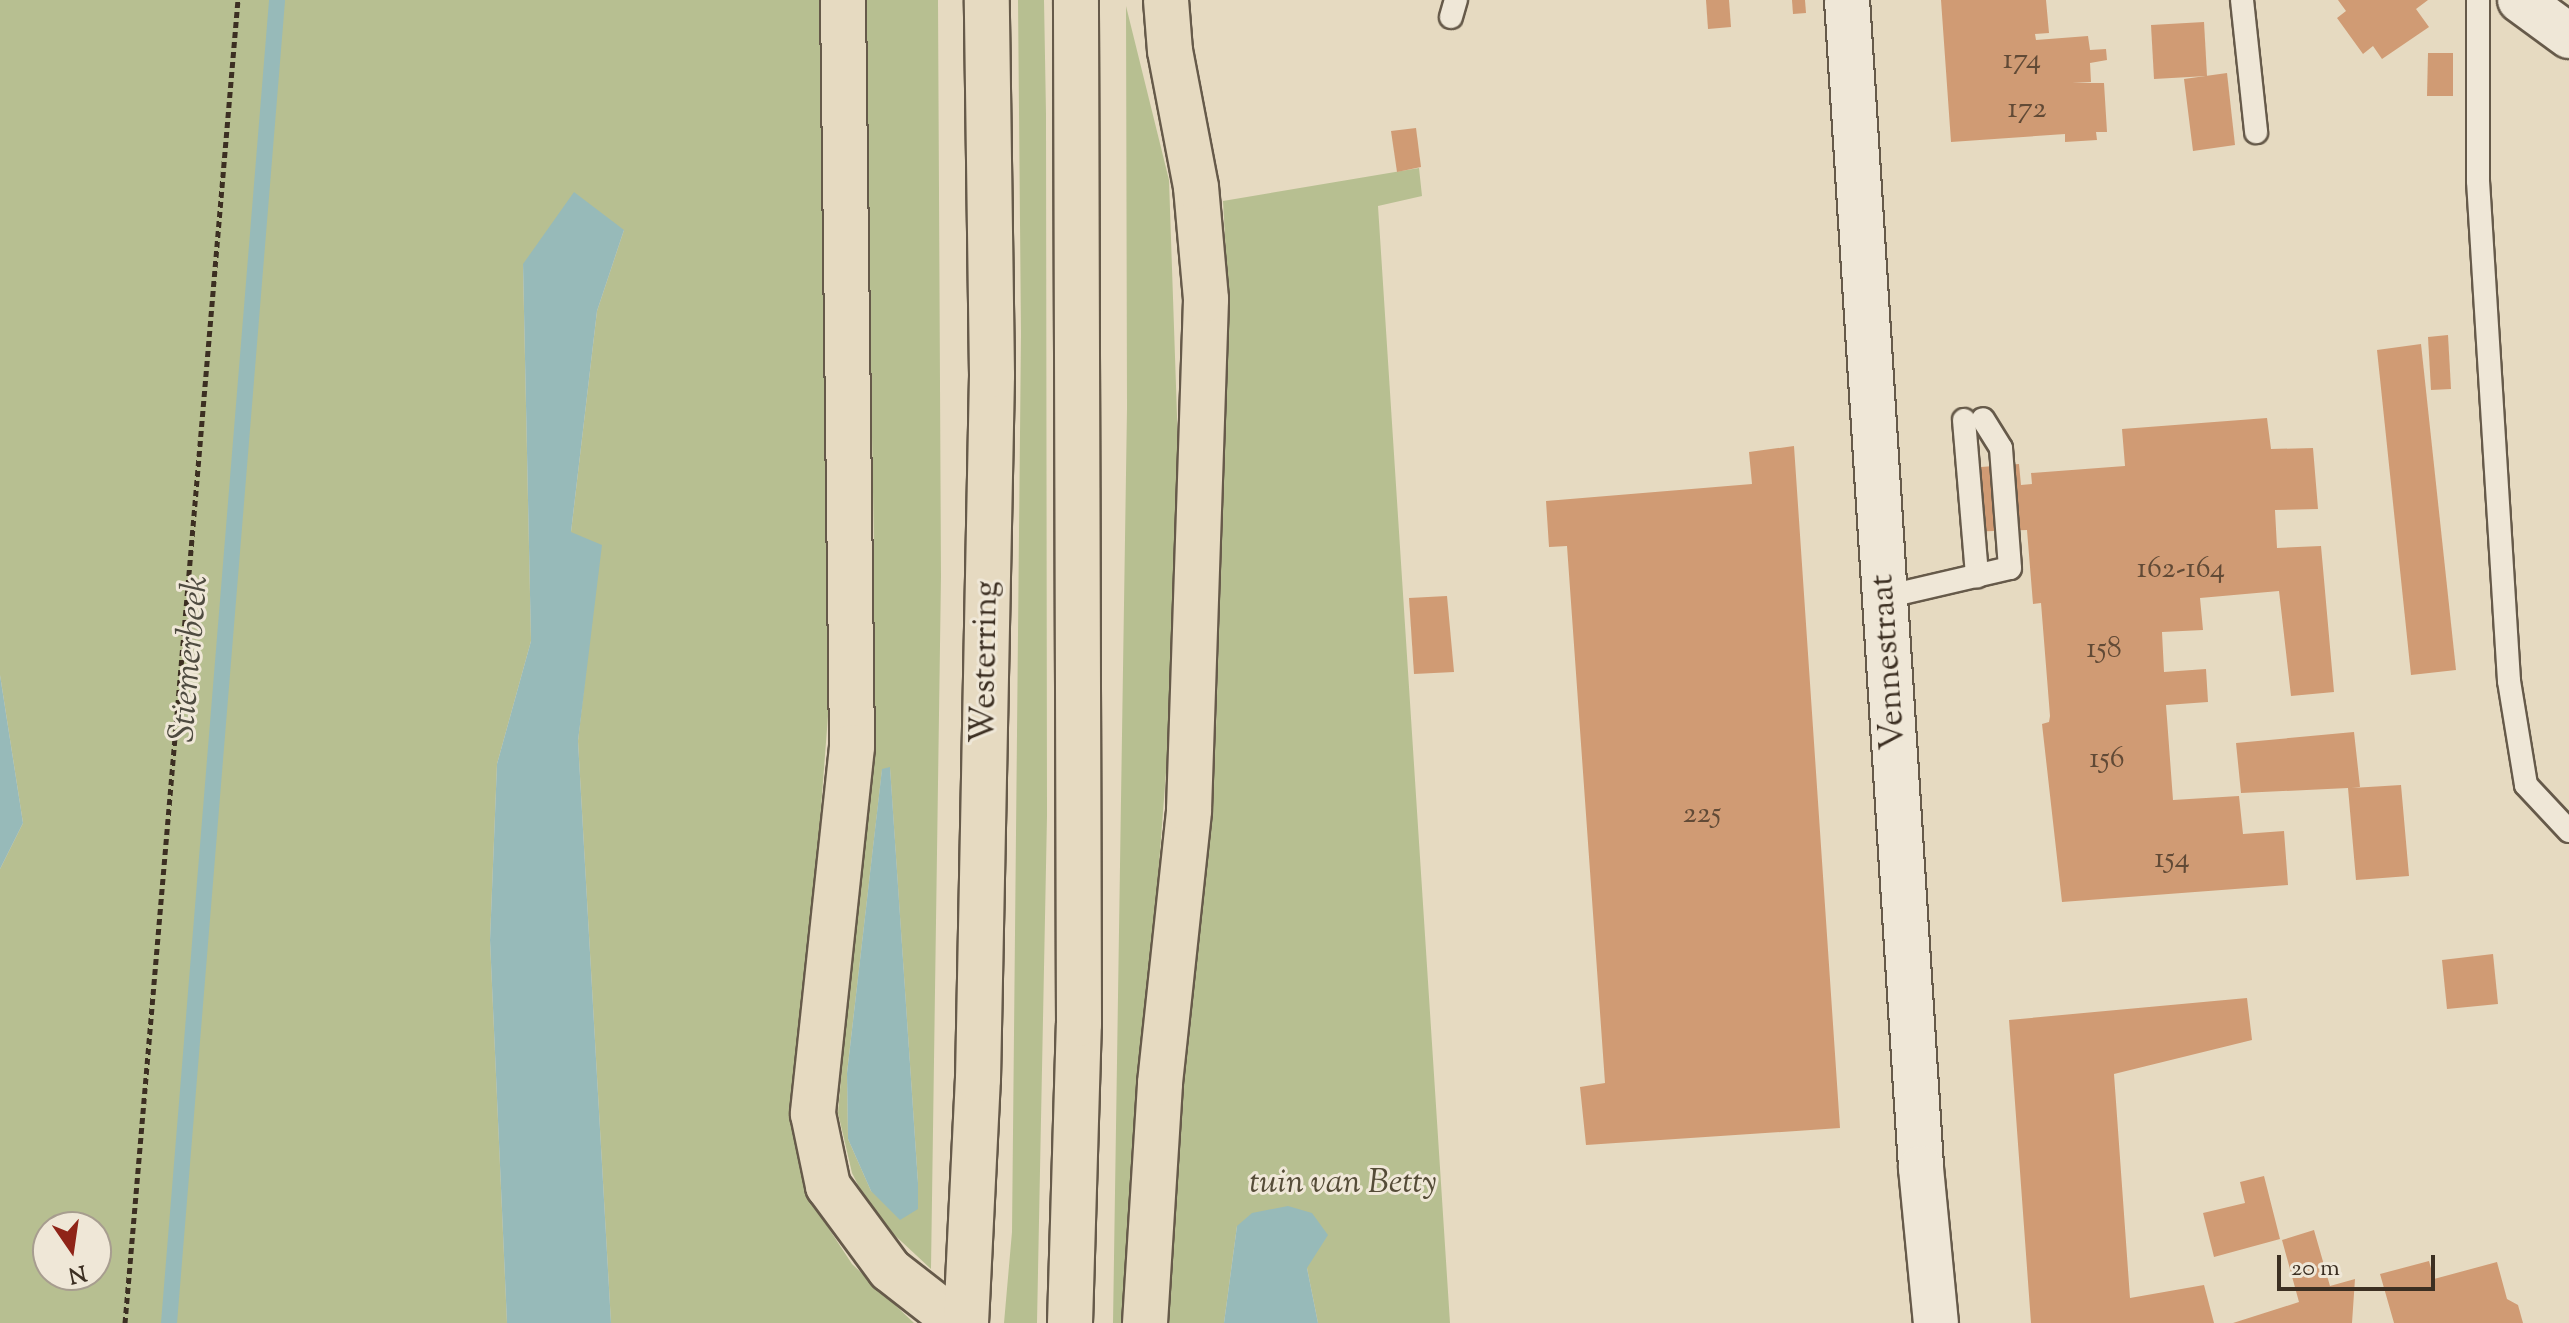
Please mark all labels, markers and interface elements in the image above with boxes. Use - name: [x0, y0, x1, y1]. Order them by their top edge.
- house number: 174: [2003, 43, 2041, 79]
- house number: 172: [2008, 92, 2046, 128]
- house number: 162-164: [2137, 552, 2225, 588]
- street label: Vennestraat: [1863, 573, 1915, 751]
- water label: Stiemerbeek: [162, 574, 220, 744]
- street label: Westerring: [964, 580, 1008, 744]
- house number: 158: [2086, 632, 2122, 668]
- house number: 156: [2089, 742, 2125, 778]
- house number: 225: [1683, 797, 1721, 833]
- house number: 154: [2154, 842, 2190, 878]
- park label: tuin van Betty: [1249, 1164, 1437, 1204]
- north arrow: [32, 1211, 112, 1291]
- scale bar: [2281, 1239, 2439, 1289]
- text: 20 m: [2291, 1252, 2340, 1286]
- text: N: [65, 1255, 89, 1290]

